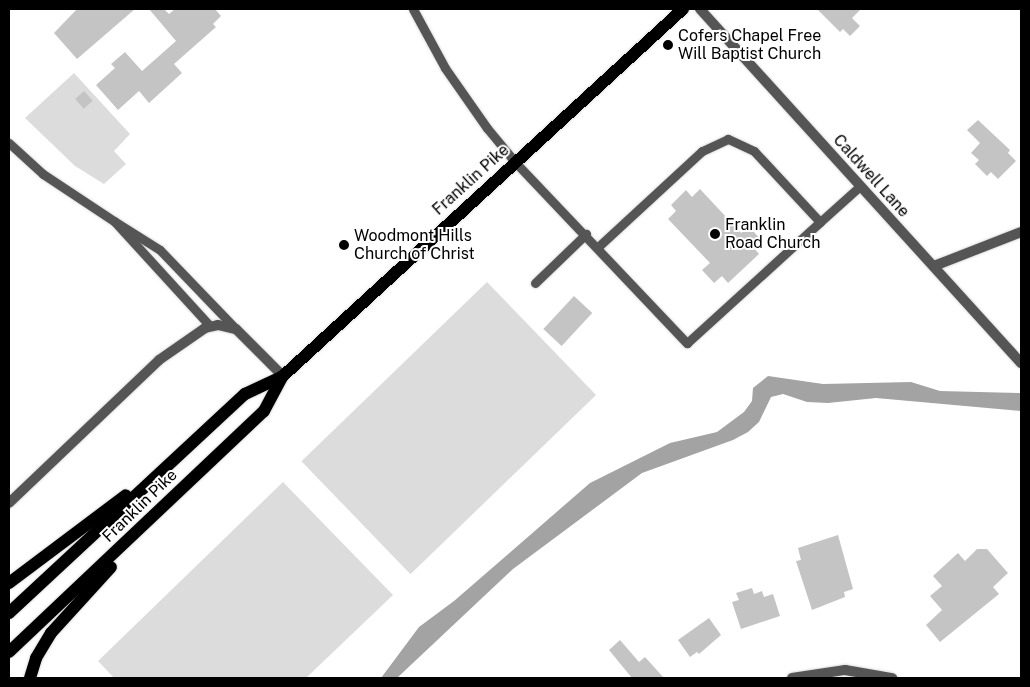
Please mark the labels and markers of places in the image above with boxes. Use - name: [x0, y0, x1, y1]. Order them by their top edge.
- place label: Cofers Chapel Free Will Baptist Church: [678, 26, 821, 64]
- marker: Cofers Chapel Free Will Baptist Church: [662, 39, 674, 51]
- place label: Franklin Road Church: [725, 215, 820, 253]
- place label: Woodmont Hills Church of Christ: [354, 226, 475, 264]
- marker: Franklin Road Church: [709, 228, 721, 240]
- marker: Woodmont Hills Church of Christ: [338, 239, 350, 251]

